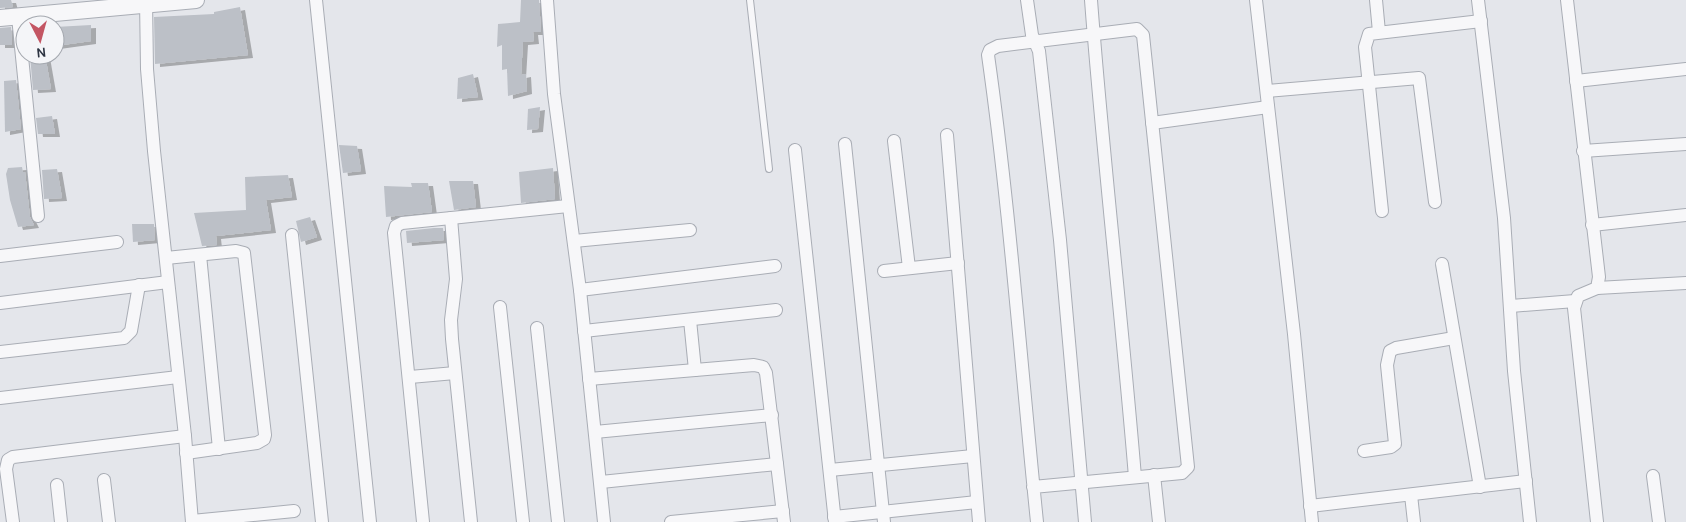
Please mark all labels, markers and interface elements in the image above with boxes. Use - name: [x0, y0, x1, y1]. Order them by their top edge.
- north arrow: [15, 15, 65, 65]
- text: N: [35, 43, 47, 61]

